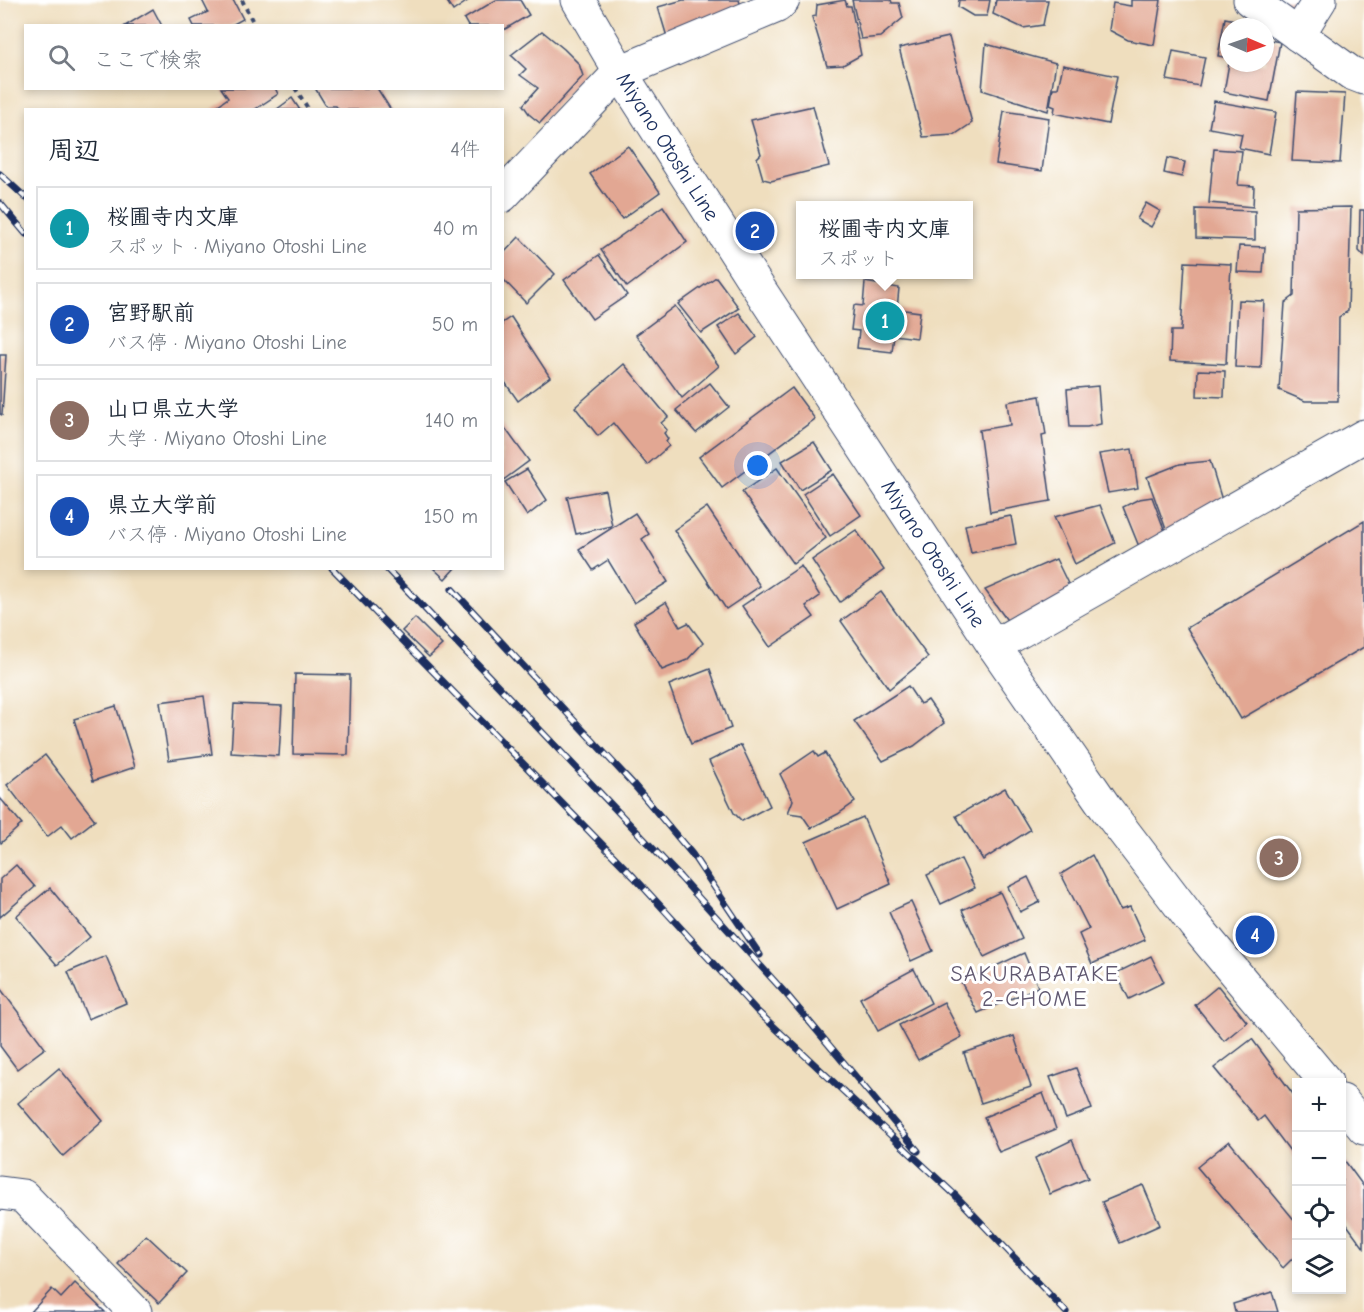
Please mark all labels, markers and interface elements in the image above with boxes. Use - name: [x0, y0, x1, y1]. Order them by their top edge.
- north arrow: [1220, 18, 1274, 72]
- search box: [24, 24, 504, 90]
- icon: search: [45, 41, 78, 74]
- text: ここで検索: [93, 47, 203, 73]
- street label: Miyano Otoshi Line: [612, 68, 724, 225]
- text: 周辺: [48, 136, 100, 166]
- text: 4件: [450, 138, 480, 161]
- popup: [796, 201, 973, 279]
- text: 桜圃寺内文庫: [107, 204, 239, 230]
- pin: 2: [736, 208, 774, 254]
- text: 桜圃寺内文庫: [818, 216, 951, 242]
- text: 1: [66, 217, 73, 240]
- text: 40 m: [433, 217, 478, 240]
- text: スポット · Miyano Otoshi Line: [107, 235, 367, 258]
- text: スポット: [818, 247, 898, 270]
- pin: 1: [866, 298, 904, 344]
- text: 宮野駅前: [107, 300, 195, 326]
- text: 2: [65, 313, 74, 336]
- text: 50 m: [432, 313, 478, 336]
- text: バス停 · Miyano Otoshi Line: [107, 331, 347, 354]
- text: 山口県立大学: [107, 396, 239, 422]
- text: 3: [65, 409, 74, 432]
- text: 140 m: [425, 409, 478, 432]
- text: 大学 · Miyano Otoshi Line: [107, 427, 327, 450]
- your location: [743, 451, 772, 480]
- street label: Miyano Otoshi Line: [876, 476, 990, 632]
- text: 県立大学前: [107, 492, 217, 518]
- text: 4: [65, 505, 74, 528]
- text: 150 m: [424, 505, 478, 528]
- text: バス停 · Miyano Otoshi Line: [107, 523, 347, 546]
- pin: 3: [1260, 836, 1298, 880]
- pin: 4: [1236, 912, 1274, 958]
- district label: SAKURABATAKE 2-CHOME: [950, 961, 1120, 1012]
- map controls: [1292, 1078, 1346, 1294]
- button: +: [1292, 1078, 1346, 1132]
- button: −: [1292, 1132, 1346, 1186]
- button: locate: [1292, 1186, 1346, 1240]
- button: layers: [1292, 1240, 1346, 1294]

